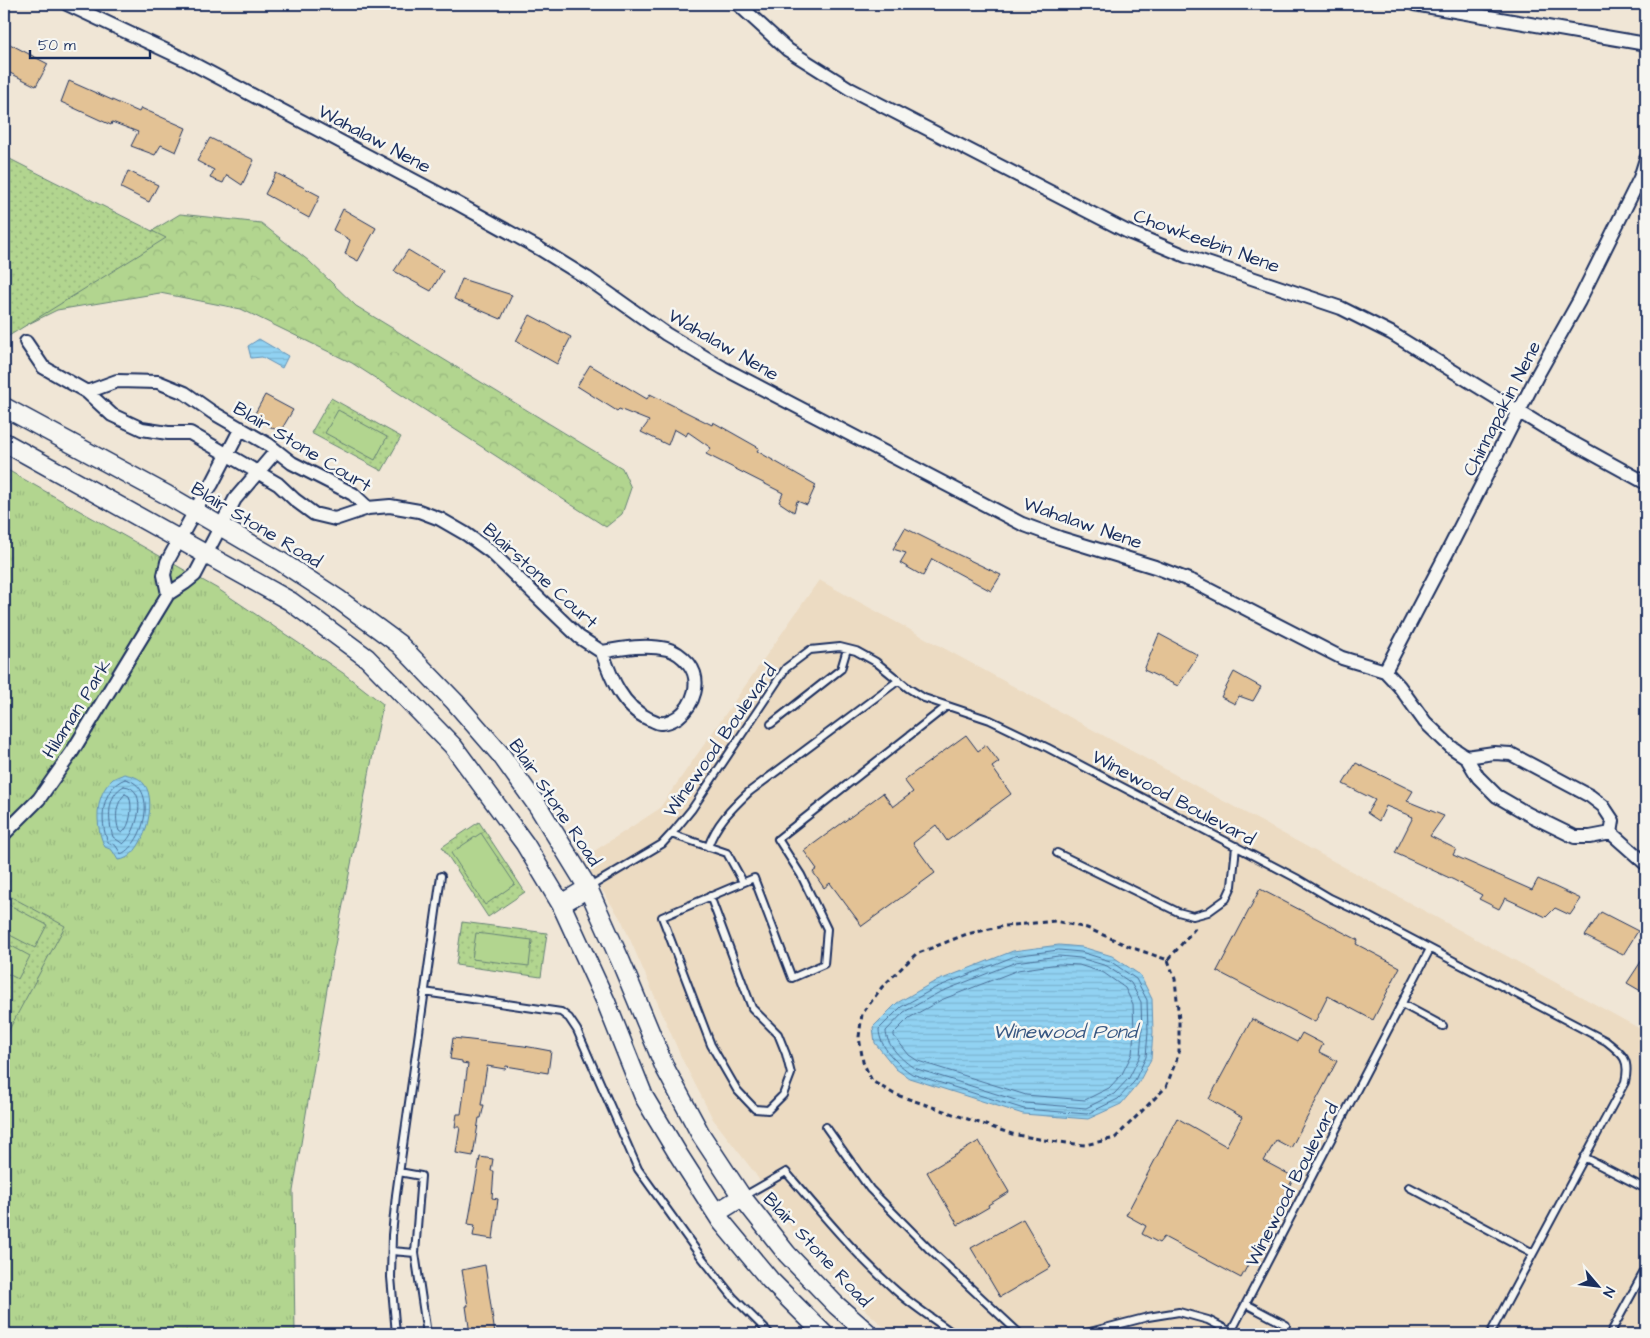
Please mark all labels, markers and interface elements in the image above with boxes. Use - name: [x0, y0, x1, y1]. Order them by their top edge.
- scale bar: [30, 28, 150, 60]
- text: 50 m: [38, 35, 76, 56]
- street label: Wahalaw Nene: [313, 98, 435, 180]
- street label: Chowkeebin Nene: [1130, 202, 1283, 280]
- street label: Wahalaw Nene: [663, 303, 784, 388]
- street label: Chinnapakin Nene: [1457, 336, 1548, 481]
- street label: Blair Stone Court: [228, 395, 377, 499]
- street label: Blair Stone Road: [186, 475, 327, 575]
- street label: Wahalaw Nene: [1019, 490, 1146, 556]
- street label: Blairstone Court: [476, 517, 604, 635]
- street label: Hilaman Park: [36, 654, 119, 764]
- street label: Winewood Boulevard: [657, 659, 783, 823]
- street label: Blair Stone Road: [502, 734, 608, 872]
- street label: Winewood Boulevard: [1087, 744, 1260, 853]
- water label: Winewood Pond: [993, 1018, 1141, 1046]
- street label: Winewood Boulevard: [1239, 1097, 1346, 1272]
- street label: Blair Stone Road: [756, 1186, 878, 1314]
- north arrow: [1572, 1260, 1622, 1310]
- text: N: [1598, 1283, 1619, 1300]

